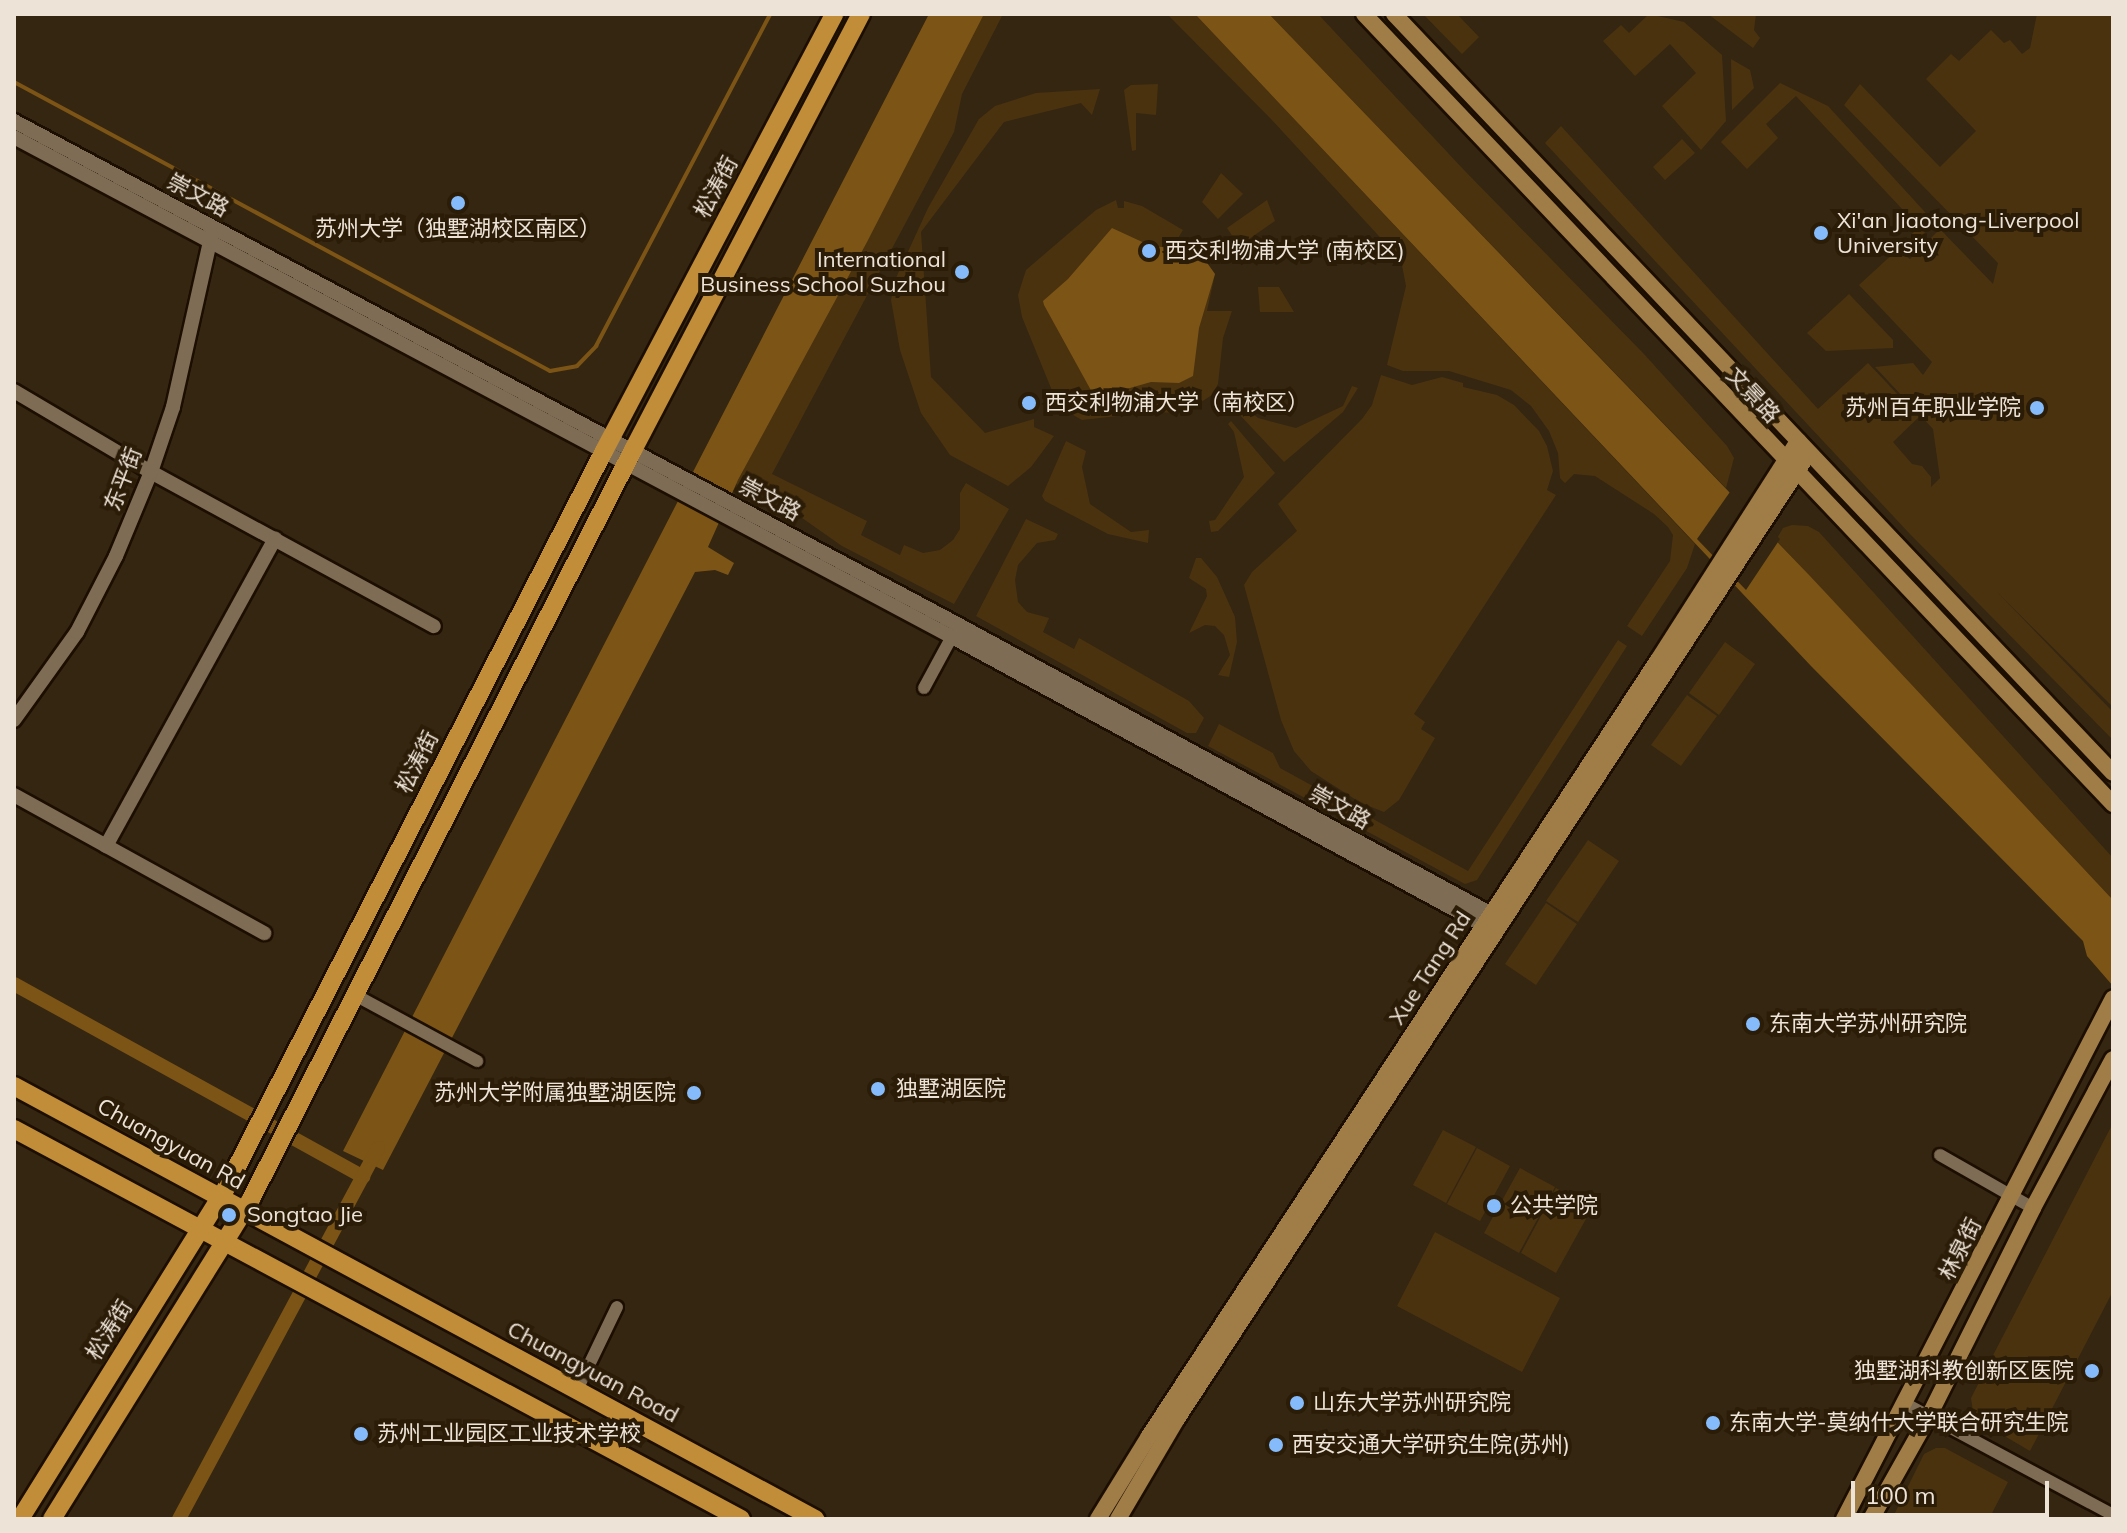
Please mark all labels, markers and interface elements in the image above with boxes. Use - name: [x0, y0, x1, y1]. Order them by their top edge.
- street label: 松涛街: [689, 152, 743, 222]
- street label: 崇文路: [163, 168, 233, 222]
- marker: 苏州大学（独墅湖校区南区）: [449, 194, 467, 212]
- place label: Xi'an Jiaotong-Liverpool University: [1837, 207, 2079, 258]
- place label: 苏州大学（独墅湖校区南区）: [315, 216, 601, 242]
- marker: Xi'an Jiaotong-Liverpool University: [1812, 224, 1830, 242]
- place label: 西交利物浦大学 (南校区): [1165, 238, 1405, 264]
- marker: 西交利物浦大学 (南校区): [1140, 242, 1158, 260]
- place label: International Business School Suzhou: [700, 246, 946, 298]
- marker: International Business School Suzhou: [953, 263, 971, 281]
- street label: 文景路: [1721, 362, 1785, 428]
- place label: 西交利物浦大学（南校区）: [1045, 390, 1309, 416]
- marker: 西交利物浦大学（南校区）: [1020, 394, 1038, 412]
- place label: 苏州百年职业学院: [1845, 395, 2021, 421]
- marker: 苏州百年职业学院: [2028, 399, 2046, 417]
- street label: 东平街: [99, 443, 147, 515]
- street label: 崇文路: [735, 472, 805, 526]
- street label: 松涛街: [390, 727, 444, 797]
- street label: 崇文路: [1305, 779, 1375, 835]
- street label: Xue Tang Rd: [1384, 906, 1476, 1030]
- place label: 东南大学苏州研究院: [1769, 1011, 1967, 1037]
- marker: 东南大学苏州研究院: [1744, 1015, 1762, 1033]
- place label: 独墅湖医院: [896, 1076, 1006, 1102]
- marker: 独墅湖医院: [867, 1078, 889, 1100]
- place label: 苏州大学附属独墅湖医院: [434, 1080, 676, 1106]
- marker: 苏州大学附属独墅湖医院: [683, 1082, 705, 1104]
- street label: Chuangyuan Rd: [93, 1093, 249, 1195]
- place label: 公共学院: [1510, 1193, 1598, 1219]
- marker: 公共学院: [1485, 1197, 1503, 1215]
- place label: Songtao Jie: [247, 1202, 363, 1228]
- marker: Songtao Jie: [218, 1204, 240, 1226]
- street label: 林泉街: [1933, 1214, 1987, 1284]
- street label: 松涛街: [80, 1295, 138, 1365]
- street label: Chuangyuan Road: [503, 1316, 683, 1428]
- place label: 独墅湖科教创新区医院: [1854, 1358, 2074, 1384]
- marker: 独墅湖科教创新区医院: [2081, 1360, 2103, 1382]
- place label: 山东大学苏州研究院: [1313, 1390, 1511, 1416]
- marker: 山东大学苏州研究院: [1288, 1394, 1306, 1412]
- place label: 东南大学-莫纳什大学联合研究生院: [1729, 1410, 2068, 1436]
- marker: 东南大学-莫纳什大学联合研究生院: [1704, 1414, 1722, 1432]
- place label: 苏州工业园区工业技术学校: [377, 1421, 641, 1447]
- marker: 苏州工业园区工业技术学校: [352, 1425, 370, 1443]
- place label: 西安交通大学研究生院(苏州): [1292, 1432, 1570, 1458]
- marker: 西安交通大学研究生院(苏州): [1267, 1436, 1285, 1454]
- scale bar: [1855, 1465, 2053, 1515]
- text: 100 m: [1865, 1480, 1936, 1510]

